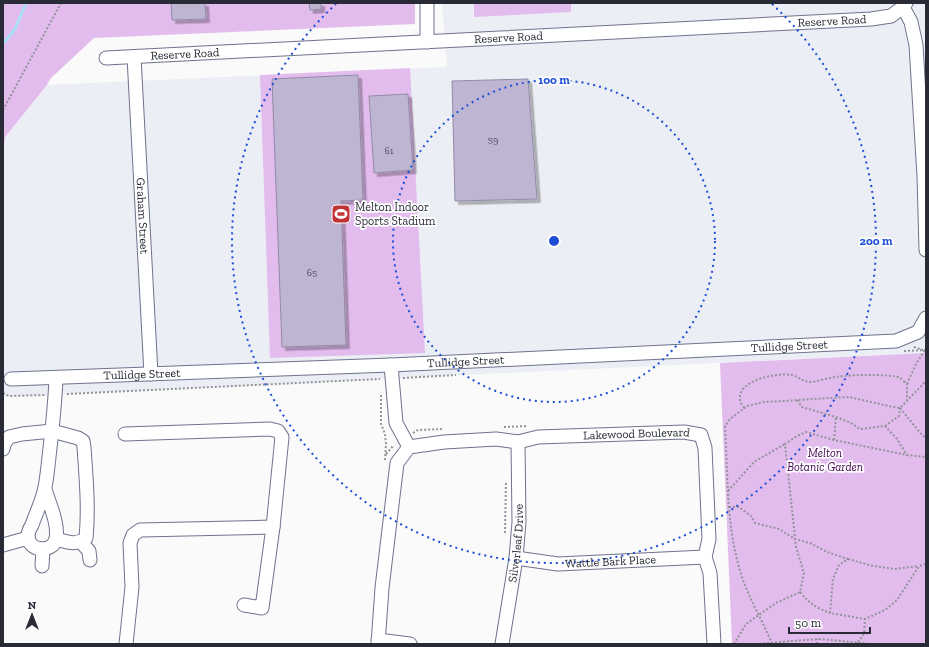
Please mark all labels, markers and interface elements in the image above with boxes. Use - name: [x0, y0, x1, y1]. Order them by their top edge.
- street label: Reserve Road: [797, 12, 867, 30]
- street label: Reserve Road: [474, 29, 544, 46]
- street label: Reserve Road: [150, 45, 220, 63]
- text: 100 m: [538, 73, 570, 87]
- house number: 59: [488, 134, 498, 146]
- house number: 61: [384, 145, 394, 157]
- street label: Graham Street: [133, 177, 152, 255]
- place label: Melton Indoor Sports Stadium: [355, 200, 436, 228]
- sports icon: Melton Indoor Sports Stadium: [330, 203, 352, 225]
- centre of rings: [547, 234, 561, 248]
- text: 200 m: [859, 234, 893, 248]
- house number: 65: [307, 267, 317, 279]
- street label: Tullidge Street: [750, 337, 829, 355]
- street label: Tullidge Street: [427, 353, 505, 370]
- street label: Tullidge Street: [103, 366, 181, 383]
- street label: Lakewood Boulevard: [583, 425, 692, 442]
- park label: Melton Botanic Garden: [787, 446, 863, 474]
- street label: Silverleaf Drive: [505, 503, 526, 583]
- street label: Wattle Bark Place: [565, 552, 657, 571]
- north arrow: [12, 595, 52, 635]
- text: N: [28, 599, 37, 612]
- scale bar: [789, 609, 870, 635]
- text: 50 m: [795, 616, 822, 630]

